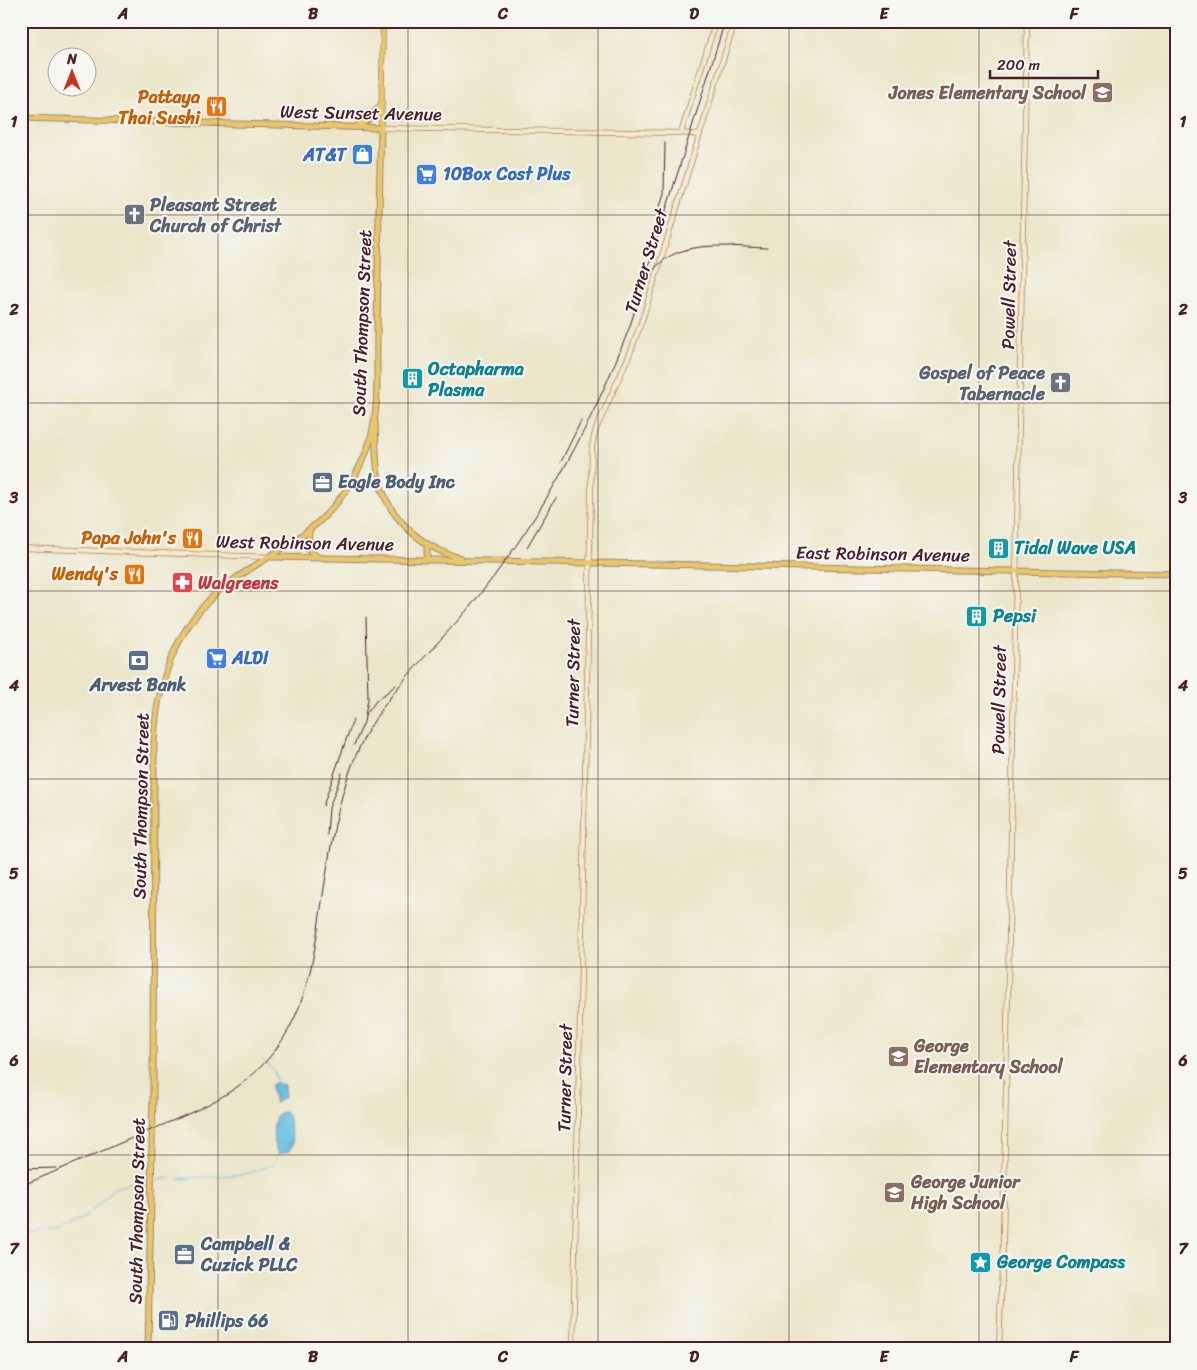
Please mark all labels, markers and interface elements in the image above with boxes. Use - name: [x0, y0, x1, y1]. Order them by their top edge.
- text: A: [117, 0, 128, 28]
- text: B: [308, 0, 319, 28]
- text: C: [497, 0, 509, 28]
- text: D: [689, 0, 699, 28]
- text: E: [880, 0, 890, 28]
- text: F: [1069, 0, 1080, 28]
- text: N: [66, 47, 77, 72]
- north arrow: [48, 48, 98, 98]
- scale bar: [990, 48, 1097, 80]
- text: 200 m: [997, 52, 1041, 78]
- place label: Jones Elementary School: [888, 77, 1087, 109]
- place label: Pattaya Thai Sushi: [118, 81, 201, 134]
- school or university icon: Jones Elementary School: [1090, 81, 1114, 105]
- restaurant icon: Pattaya Thai Sushi: [204, 95, 228, 119]
- street label: West Sunset Avenue: [280, 96, 442, 130]
- text: 1: [11, 107, 18, 136]
- text: 1: [1180, 107, 1187, 136]
- place label: AT&T: [302, 139, 347, 171]
- shop icon: AT&T: [350, 143, 374, 167]
- place label: 10Box Cost Plus: [443, 158, 571, 190]
- supermarket icon: 10Box Cost Plus: [415, 162, 439, 186]
- place label: Pleasant Street Church of Christ: [149, 189, 283, 242]
- church icon: Pleasant Street Church of Christ: [122, 203, 146, 227]
- street label: Turner Street: [615, 204, 677, 317]
- street label: South Thompson Street: [343, 229, 381, 417]
- street label: Powell Street: [992, 239, 1026, 350]
- text: 2: [8, 295, 19, 324]
- text: 2: [1177, 295, 1188, 324]
- place label: Octapharma Plasma: [428, 353, 525, 406]
- place label: Gospel of Peace Tabernacle: [918, 357, 1046, 410]
- building icon: Octapharma Plasma: [400, 367, 424, 391]
- church icon: Gospel of Peace Tabernacle: [1049, 371, 1073, 395]
- place label: Eagle Body Inc: [338, 466, 456, 498]
- office icon: Eagle Body Inc: [310, 470, 334, 494]
- text: 3: [9, 483, 19, 512]
- text: 3: [1178, 483, 1188, 512]
- place label: Papa John's: [81, 522, 177, 554]
- street label: West Robinson Avenue: [216, 525, 394, 561]
- restaurant icon: Papa John's: [180, 526, 204, 550]
- place label: Tidal Wave USA: [1014, 532, 1136, 564]
- street label: East Robinson Avenue: [796, 536, 970, 572]
- building icon: Tidal Wave USA: [986, 536, 1010, 560]
- place label: Wendy's: [51, 558, 119, 590]
- restaurant icon: Wendy's: [122, 562, 146, 586]
- place label: Walgreens: [198, 567, 279, 599]
- pharmacy icon: Walgreens: [170, 571, 194, 595]
- place label: Pepsi: [993, 600, 1037, 632]
- building icon: Pepsi: [965, 604, 989, 628]
- street label: Turner Street: [556, 618, 590, 727]
- place label: ALDI: [231, 642, 269, 674]
- street label: Powell Street: [982, 644, 1016, 755]
- supermarket icon: ALDI: [204, 646, 228, 670]
- bank icon: Arvest Bank: [126, 648, 150, 672]
- place label: Arvest Bank: [89, 669, 187, 701]
- text: 4: [8, 671, 19, 700]
- text: 4: [1177, 671, 1188, 700]
- street label: South Thompson Street: [123, 712, 159, 900]
- text: 5: [9, 859, 19, 888]
- text: 5: [1178, 859, 1188, 888]
- street label: Turner Street: [548, 1023, 582, 1132]
- place label: George Elementary School: [913, 1030, 1063, 1083]
- school or university icon: George Elementary School: [886, 1044, 910, 1068]
- text: 6: [8, 1046, 19, 1075]
- text: 6: [1177, 1046, 1188, 1075]
- street label: South Thompson Street: [119, 1117, 155, 1305]
- place label: George Junior High School: [910, 1166, 1021, 1219]
- school or university icon: George Junior High School: [883, 1180, 907, 1204]
- place label: Campbell & Cuzick PLLC: [200, 1228, 298, 1281]
- text: 7: [9, 1234, 20, 1263]
- text: 7: [1178, 1234, 1189, 1263]
- office icon: Campbell & Cuzick PLLC: [173, 1242, 197, 1266]
- place label: George Compass: [996, 1246, 1125, 1278]
- place icon: George Compass: [969, 1250, 993, 1274]
- place label: Phillips 66: [185, 1305, 268, 1337]
- fuel station icon: Phillips 66: [157, 1309, 181, 1333]
- text: A: [117, 1342, 128, 1370]
- text: B: [308, 1342, 319, 1370]
- text: C: [497, 1342, 509, 1370]
- text: D: [689, 1342, 699, 1370]
- text: E: [880, 1342, 890, 1370]
- text: F: [1069, 1342, 1080, 1370]

